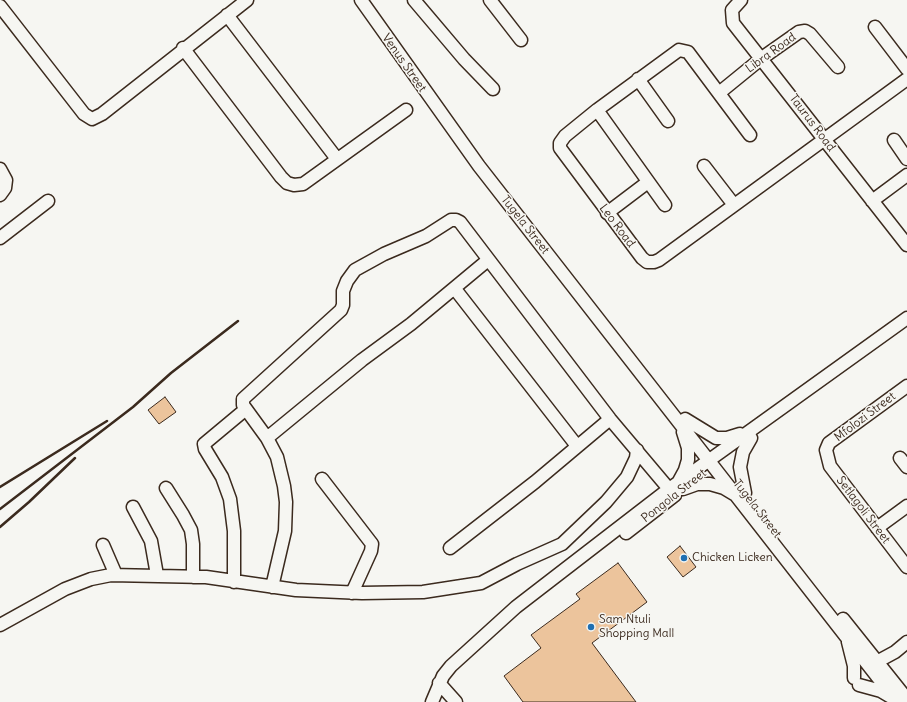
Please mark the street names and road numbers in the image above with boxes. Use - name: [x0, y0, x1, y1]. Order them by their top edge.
- street label: Libra Road: [743, 30, 799, 76]
- street label: Venus Street: [379, 31, 429, 95]
- street label: Taurus Road: [786, 92, 838, 154]
- street label: Tugela Street: [498, 193, 552, 257]
- street label: Leo Road: [596, 202, 638, 250]
- street label: Mfolozi Street: [832, 389, 898, 445]
- street label: Pongola Street: [639, 466, 709, 526]
- street label: Setlagoli Street: [833, 474, 893, 546]
- street label: Tugela Street: [730, 477, 784, 541]

